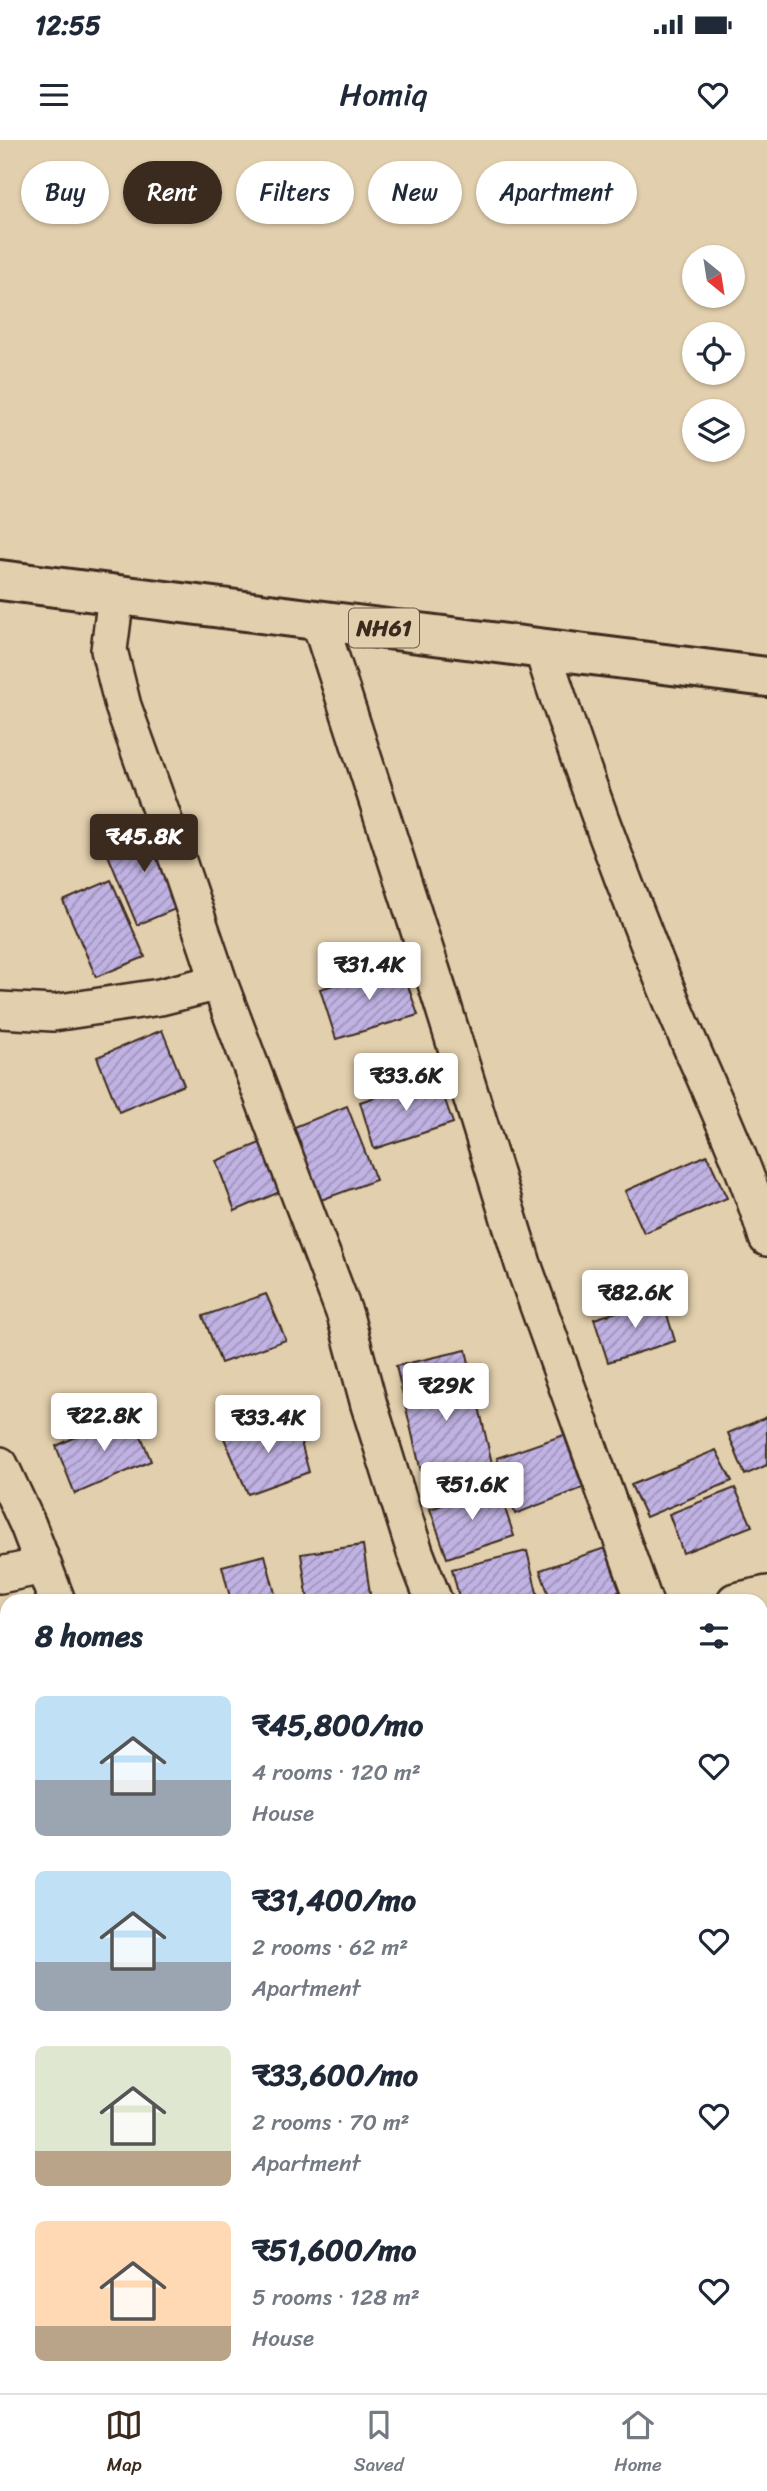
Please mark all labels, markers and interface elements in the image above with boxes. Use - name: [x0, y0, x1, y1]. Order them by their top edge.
- text: 12:55: [35, 2, 101, 48]
- text: Homiq: [340, 66, 427, 123]
- icon: menu: [35, 76, 73, 114]
- icon: heart: [694, 76, 732, 114]
- chip: Buy: [21, 161, 109, 224]
- chip: Rent: [123, 161, 222, 224]
- chip: Filters: [236, 161, 354, 224]
- chip: New: [368, 161, 462, 224]
- chip: Apartment: [476, 161, 637, 224]
- north arrow: [682, 245, 746, 308]
- map controls: [682, 245, 745, 462]
- button: locate: [682, 322, 745, 385]
- button: layers: [682, 399, 745, 462]
- road number: NH61: [349, 608, 419, 648]
- pin: ₹45.8K: [87, 814, 201, 874]
- text: ₹45.8K: [106, 816, 182, 857]
- pin: ₹31.4K: [312, 942, 426, 1002]
- text: ₹31.4K: [334, 944, 404, 985]
- pin: ₹33.6K: [349, 1054, 463, 1113]
- text: ₹33.6K: [370, 1055, 442, 1096]
- pin: ₹82.6K: [578, 1270, 692, 1330]
- text: ₹82.6K: [598, 1272, 672, 1313]
- pin: ₹29K: [405, 1364, 487, 1423]
- text: ₹29K: [419, 1365, 473, 1406]
- pin: ₹22.8K: [47, 1394, 161, 1453]
- text: ₹22.8K: [67, 1395, 141, 1436]
- pin: ₹33.4K: [211, 1396, 325, 1455]
- text: ₹33.4K: [231, 1397, 305, 1438]
- pin: ₹51.6K: [415, 1462, 529, 1522]
- text: ₹51.6K: [437, 1464, 507, 1505]
- text: 8 homes: [35, 1609, 143, 1663]
- icon: filters: [695, 1617, 733, 1655]
- text: ₹45,800/mo: [252, 1698, 423, 1752]
- icon: home: [91, 1724, 175, 1808]
- icon: heart: [695, 1747, 733, 1785]
- text: 4 rooms · 120 m²: [252, 1752, 421, 1793]
- text: House: [252, 1793, 314, 1834]
- text: ₹31,400/mo: [252, 1873, 416, 1927]
- icon: home: [91, 1899, 175, 1983]
- icon: heart: [695, 1922, 733, 1960]
- text: 2 rooms · 62 m²: [252, 1927, 408, 1968]
- text: Apartment: [252, 1968, 361, 2009]
- text: ₹33,600/mo: [252, 2048, 418, 2102]
- icon: home: [91, 2074, 175, 2158]
- icon: heart: [695, 2097, 733, 2135]
- text: 2 rooms · 70 m²: [252, 2102, 410, 2143]
- text: Apartment: [252, 2143, 361, 2184]
- text: ₹51,600/mo: [252, 2223, 416, 2277]
- icon: home: [91, 2249, 175, 2333]
- icon: heart: [695, 2272, 733, 2310]
- text: 5 rooms · 128 m²: [252, 2277, 420, 2318]
- text: House: [252, 2318, 314, 2359]
- tab: Map: [105, 2406, 143, 2481]
- tab: Saved: [354, 2406, 404, 2481]
- tab: Home: [614, 2406, 662, 2481]

